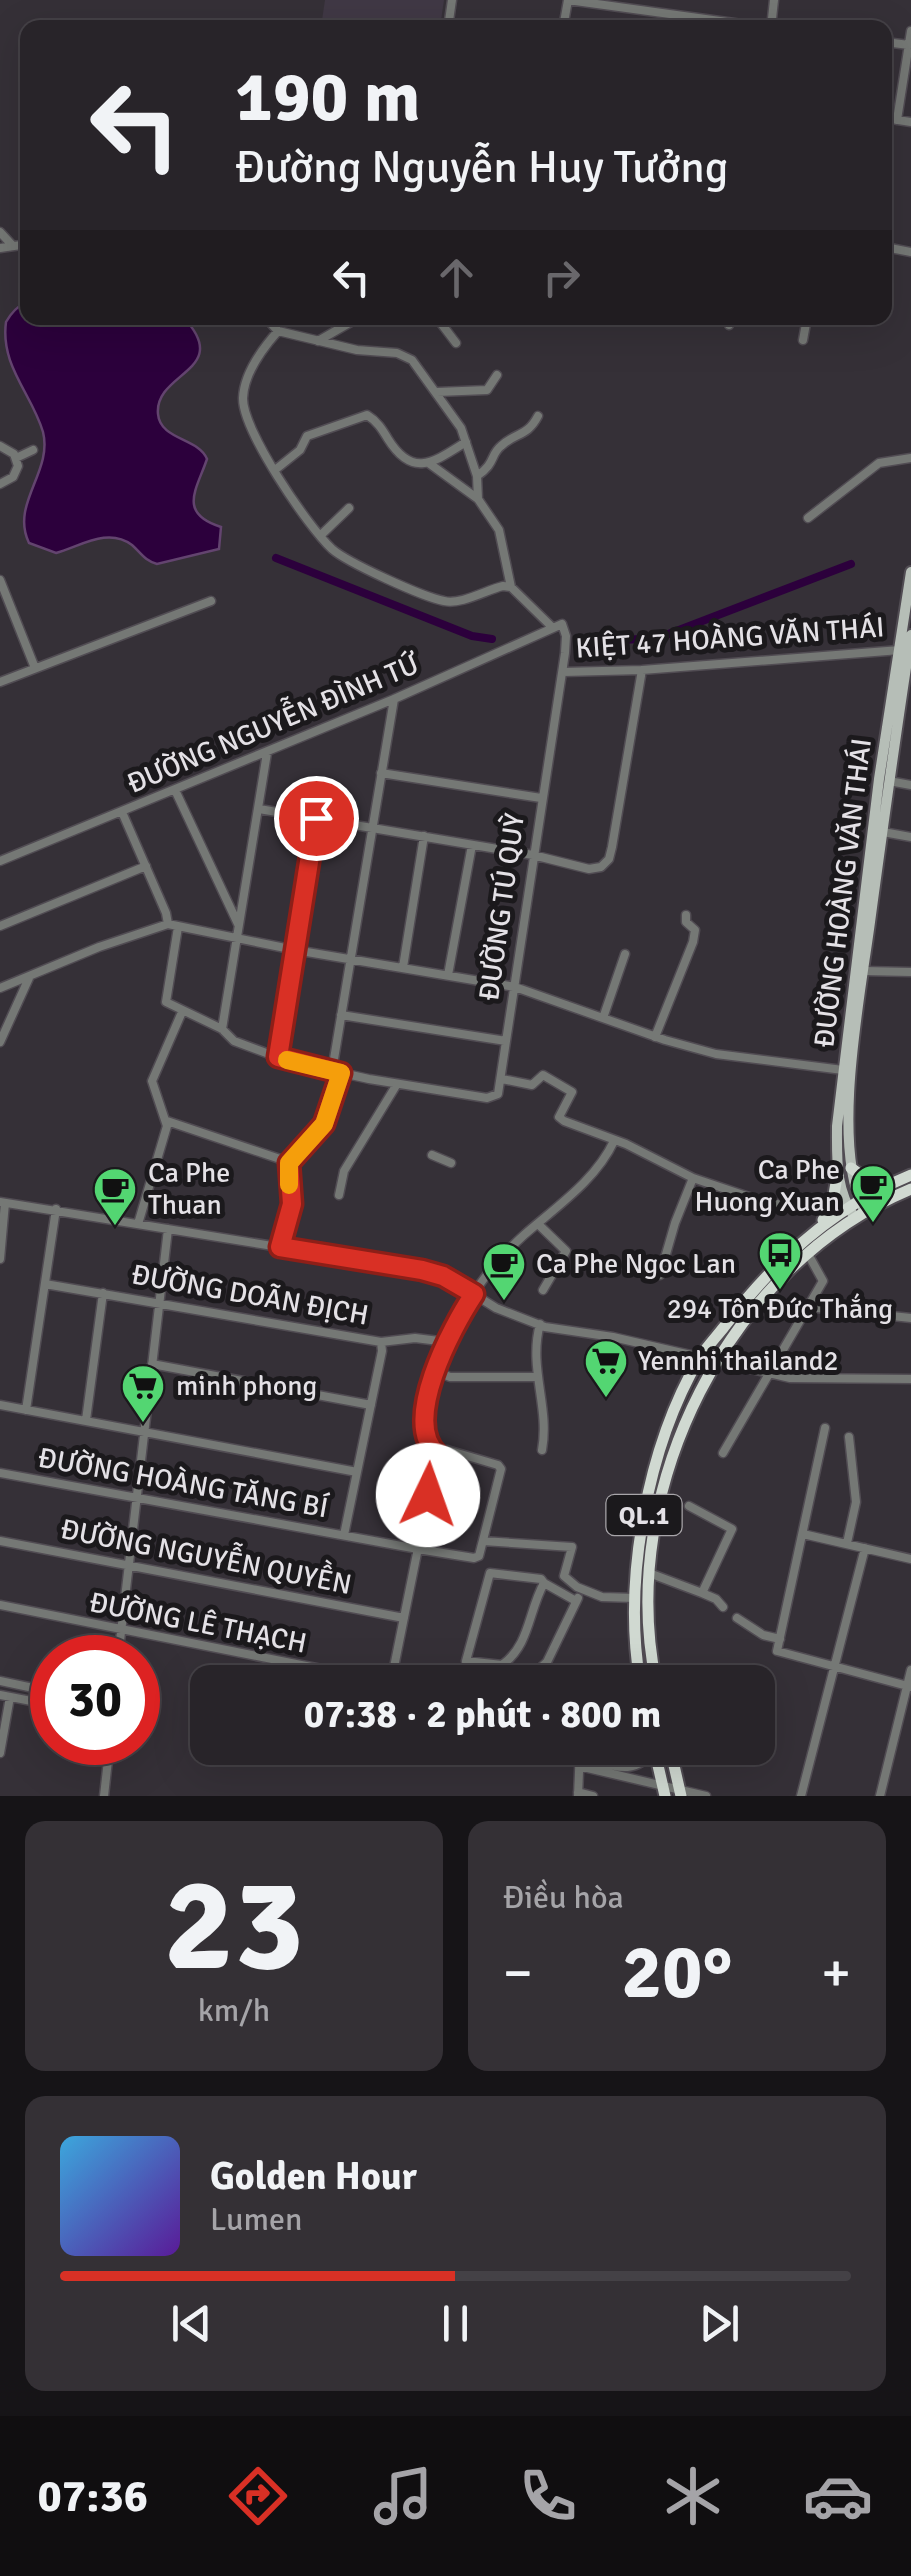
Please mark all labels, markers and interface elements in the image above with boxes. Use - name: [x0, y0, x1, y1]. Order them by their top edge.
- text: 190 m: [235, 54, 420, 140]
- icon: left: [70, 60, 200, 190]
- text: Đường Nguyễn Huy Tưởng: [235, 140, 729, 195]
- icon: left: [324, 250, 379, 305]
- icon: ahead: [429, 250, 484, 305]
- icon: right: [534, 250, 589, 305]
- street label: KIỆT 47 HOÀNG VĂN THÁI: [575, 610, 885, 666]
- street label: ĐƯỜNG NGUYỄN ĐÌNH TỨ: [121, 644, 425, 801]
- street label: ĐƯỜNG HOÀNG VĂN THÁI: [807, 737, 879, 1049]
- pin: [274, 776, 359, 861]
- icon: arrive: [289, 791, 344, 846]
- street label: ĐƯỜNG TÚ QUỲ: [472, 811, 532, 1003]
- place label: Ca Phe Huong Xuan: [695, 1153, 840, 1219]
- place label: Ca Phe Thuan: [148, 1156, 230, 1222]
- cafe icon: Ca Phe Huong Xuan: [850, 1163, 896, 1224]
- cafe icon: Ca Phe Thuan: [92, 1166, 138, 1227]
- bus stop icon: 294 Tôn Đức Thắng: [757, 1230, 803, 1291]
- cafe icon: Ca Phe Ngoc Lan: [481, 1241, 527, 1302]
- place label: Ca Phe Ngoc Lan: [536, 1247, 736, 1281]
- street label: ĐƯỜNG DOÃN ĐỊCH: [129, 1257, 371, 1333]
- place label: 294 Tôn Đức Thắng: [667, 1292, 893, 1326]
- supermarket icon: Yennhi thailand2: [583, 1338, 629, 1399]
- place label: Yennhi thailand2: [638, 1344, 839, 1378]
- supermarket icon: minh phong: [120, 1363, 166, 1424]
- place label: minh phong: [176, 1369, 317, 1403]
- street label: ĐƯỜNG HOÀNG TĂNG BÍ: [35, 1441, 331, 1525]
- position arrow: [376, 1443, 480, 1547]
- road number: QL.1: [606, 1495, 682, 1535]
- street label: ĐƯỜNG NGUYỄN QUYỀN: [58, 1508, 355, 1602]
- street label: ĐƯỜNG LÊ THẠCH: [87, 1585, 309, 1661]
- speed limit sign: 30: [30, 1635, 160, 1765]
- text: 07:38 · 2 phút · 800 m: [304, 1691, 661, 1738]
- text: 23: [164, 1846, 304, 2006]
- text: Điều hòa: [503, 1878, 624, 1917]
- text: 20°: [622, 1926, 733, 2019]
- text: −: [503, 1939, 533, 2007]
- text: +: [821, 1939, 851, 2007]
- text: km/h: [198, 1991, 270, 2030]
- text: Golden Hour: [210, 2153, 417, 2200]
- text: Lumen: [210, 2200, 302, 2239]
- icon: previous: [164, 2296, 219, 2351]
- icon: pause: [428, 2296, 483, 2351]
- icon: next: [692, 2296, 747, 2351]
- icon: directions: [223, 2461, 293, 2531]
- icon: music: [368, 2461, 438, 2531]
- icon: phone: [513, 2461, 583, 2531]
- icon: climate: [658, 2461, 728, 2531]
- icon: car: [803, 2461, 873, 2531]
- text: 07:36: [38, 2469, 148, 2524]

